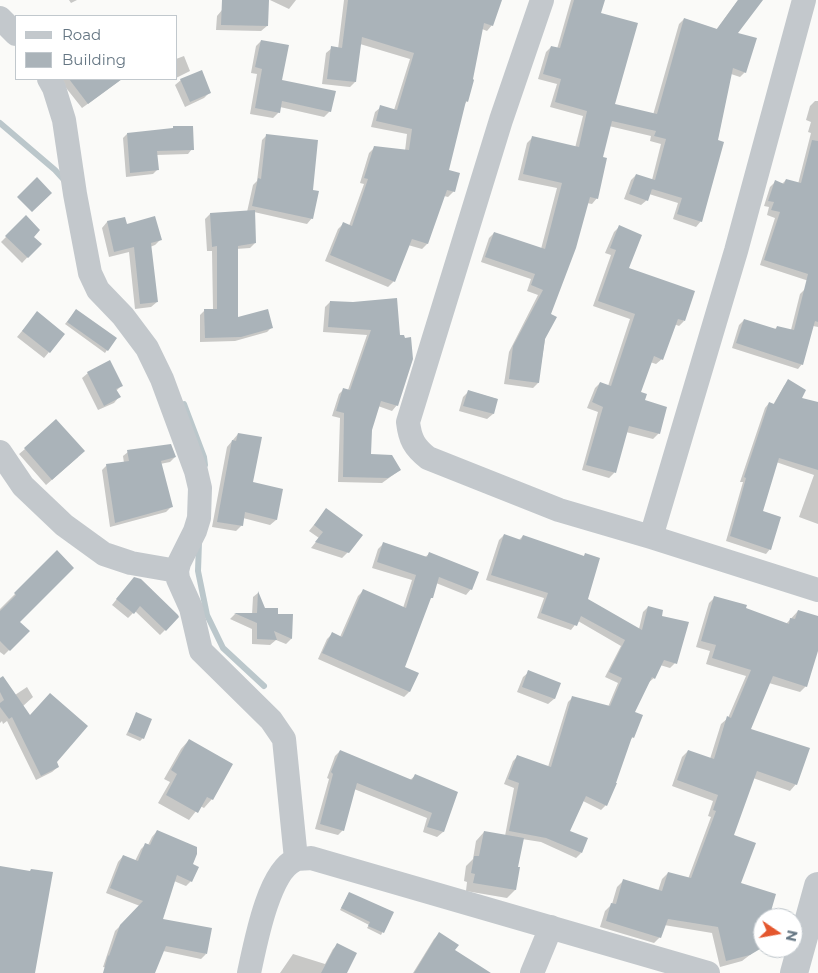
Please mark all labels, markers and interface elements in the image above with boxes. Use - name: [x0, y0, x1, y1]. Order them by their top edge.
- legend: [15, 15, 178, 80]
- text: Road: [62, 25, 101, 44]
- text: Building: [62, 50, 126, 69]
- north arrow: [753, 908, 803, 958]
- text: N: [782, 929, 802, 943]

